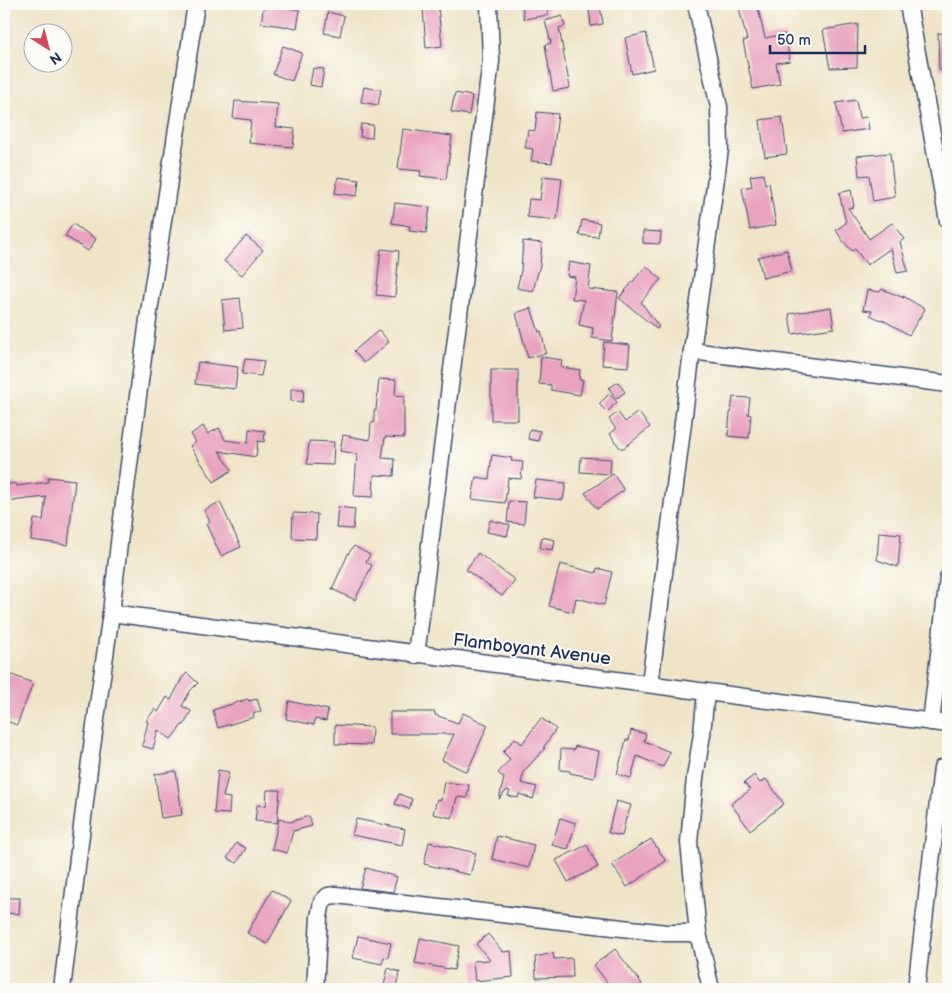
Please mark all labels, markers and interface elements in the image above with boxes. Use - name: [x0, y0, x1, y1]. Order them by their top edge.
- north arrow: [22, 22, 72, 72]
- scale bar: [770, 22, 864, 54]
- text: 50 m: [777, 31, 811, 50]
- text: N: [46, 48, 65, 68]
- street label: Flamboyant Avenue: [452, 629, 612, 670]

